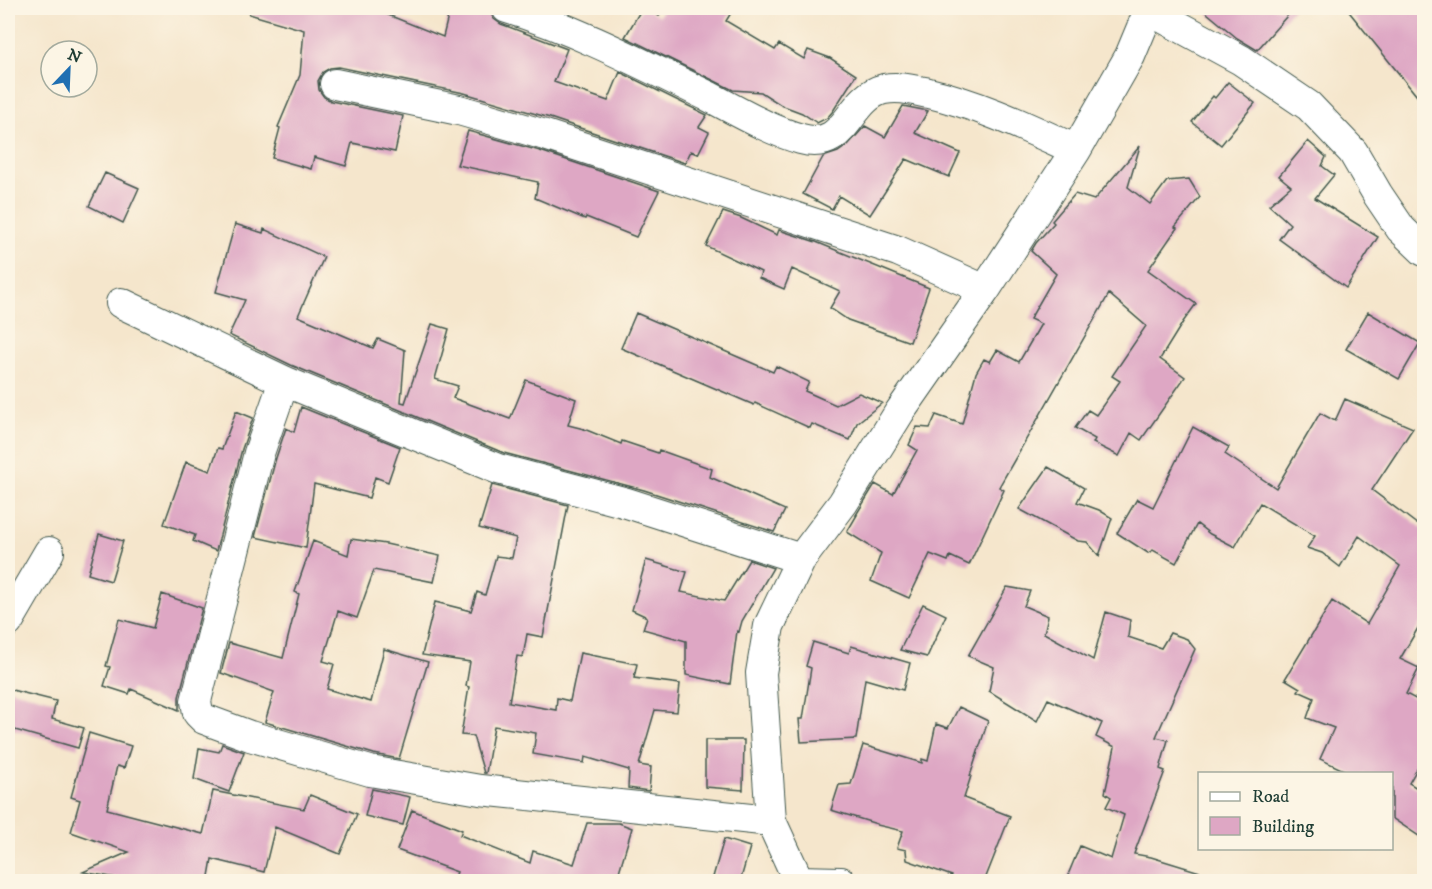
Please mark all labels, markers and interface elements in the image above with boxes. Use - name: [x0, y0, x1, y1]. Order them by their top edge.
- north arrow: [39, 39, 99, 99]
- text: N: [65, 44, 84, 68]
- legend: [1198, 772, 1393, 850]
- text: Road: [1252, 786, 1289, 808]
- text: Building: [1252, 816, 1314, 838]

